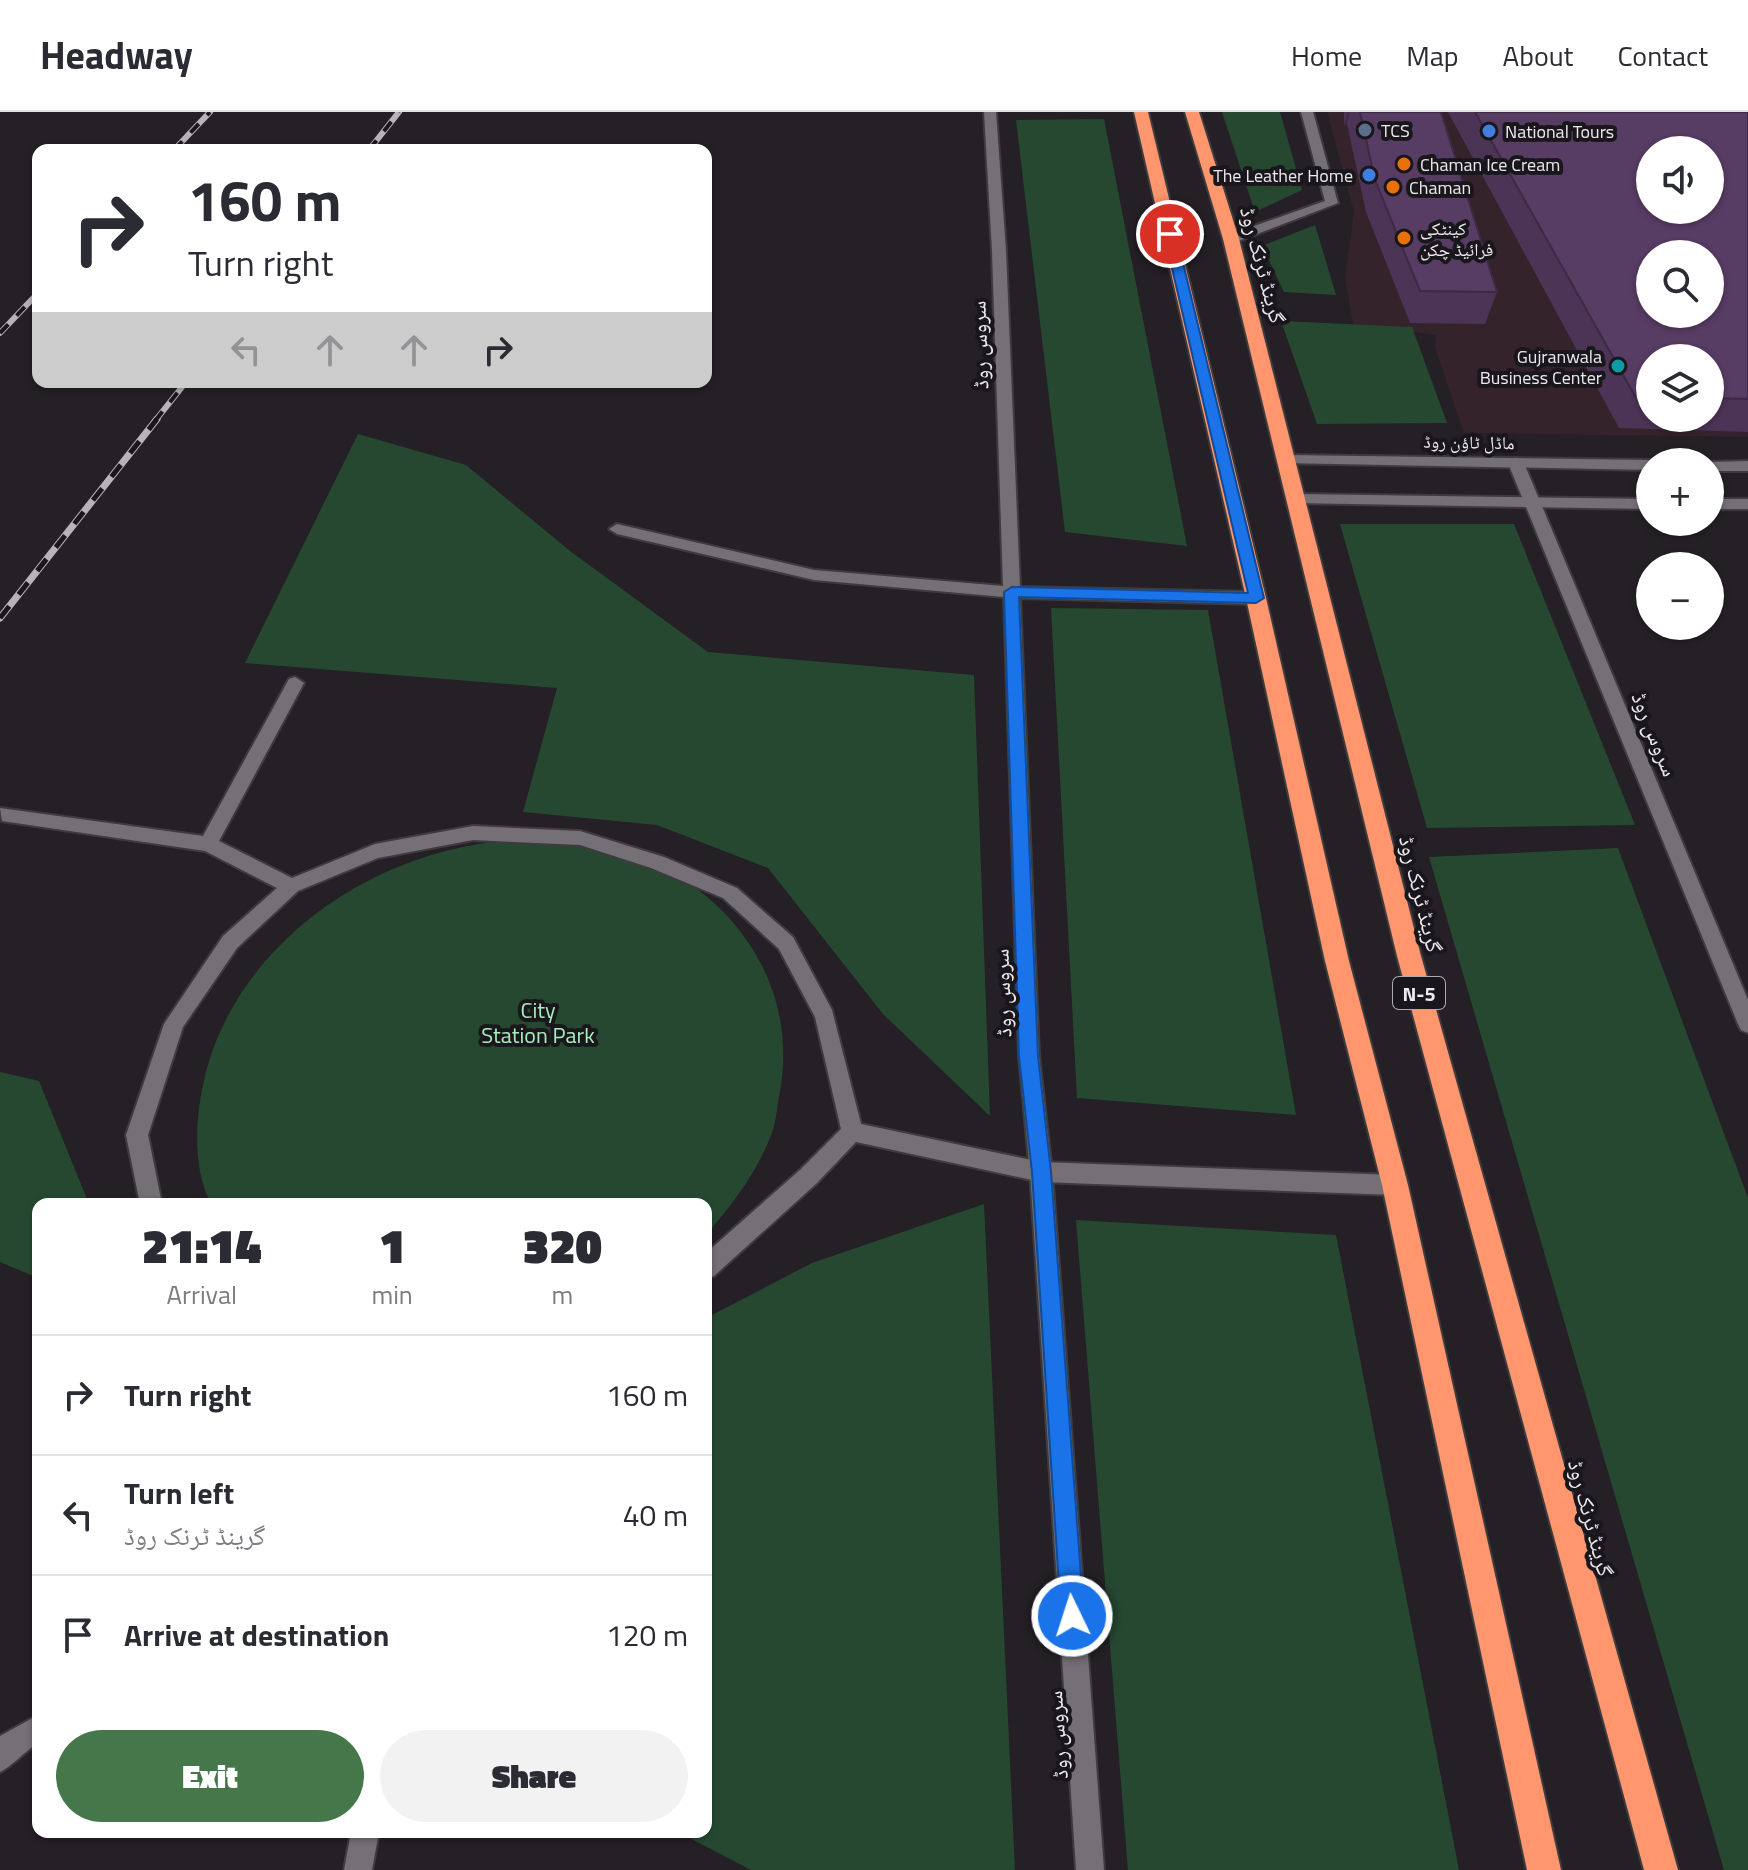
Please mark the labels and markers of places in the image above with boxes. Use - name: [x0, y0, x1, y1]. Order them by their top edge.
- place label: TCS: [1381, 117, 1410, 144]
- place label: National Tours: [1505, 118, 1614, 145]
- marker: TCS: [1356, 121, 1374, 139]
- marker: National Tours: [1480, 122, 1498, 140]
- place label: Chaman Ice Cream: [1420, 151, 1560, 178]
- marker: Chaman Ice Cream: [1395, 155, 1413, 173]
- place label: The Leather Home: [1213, 162, 1353, 189]
- marker: The Leather Home: [1360, 166, 1378, 184]
- place label: Chaman: [1409, 174, 1471, 201]
- marker: Chaman: [1384, 178, 1402, 196]
- pin: [1136, 200, 1204, 268]
- place label: کینٹکی فرائیڈ چکن: [1420, 215, 1493, 263]
- marker: کینٹکی فرائیڈ چکن: [1395, 229, 1413, 247]
- place label: Gujranwala Business Center: [1480, 343, 1602, 391]
- marker: Gujranwala Business Center: [1609, 357, 1627, 375]

